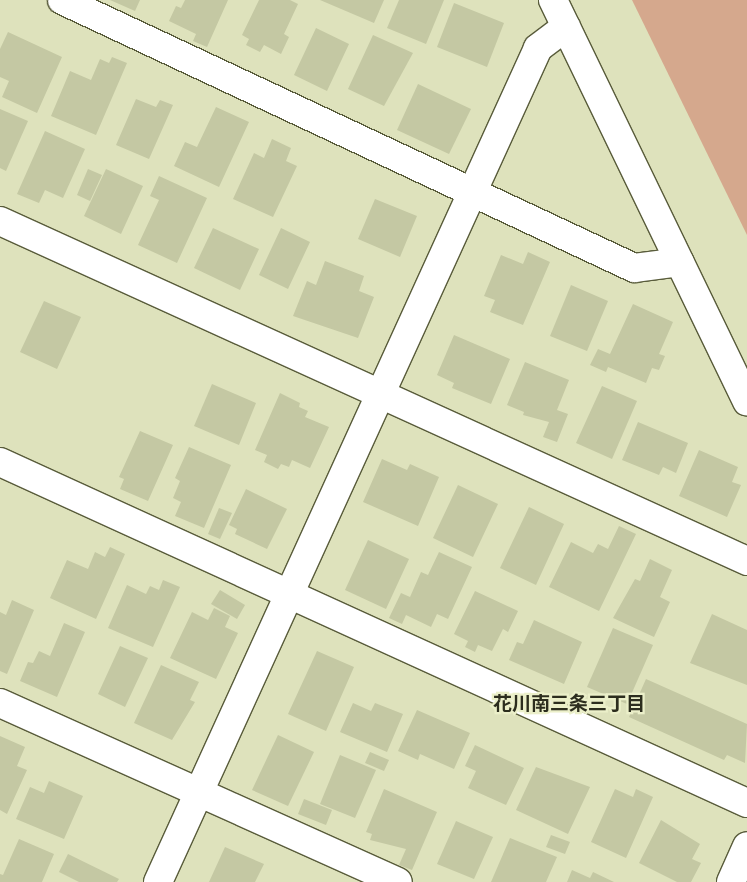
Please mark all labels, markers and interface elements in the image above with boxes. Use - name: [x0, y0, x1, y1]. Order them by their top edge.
- district label: 花川南三条三丁目: [493, 693, 645, 715]

